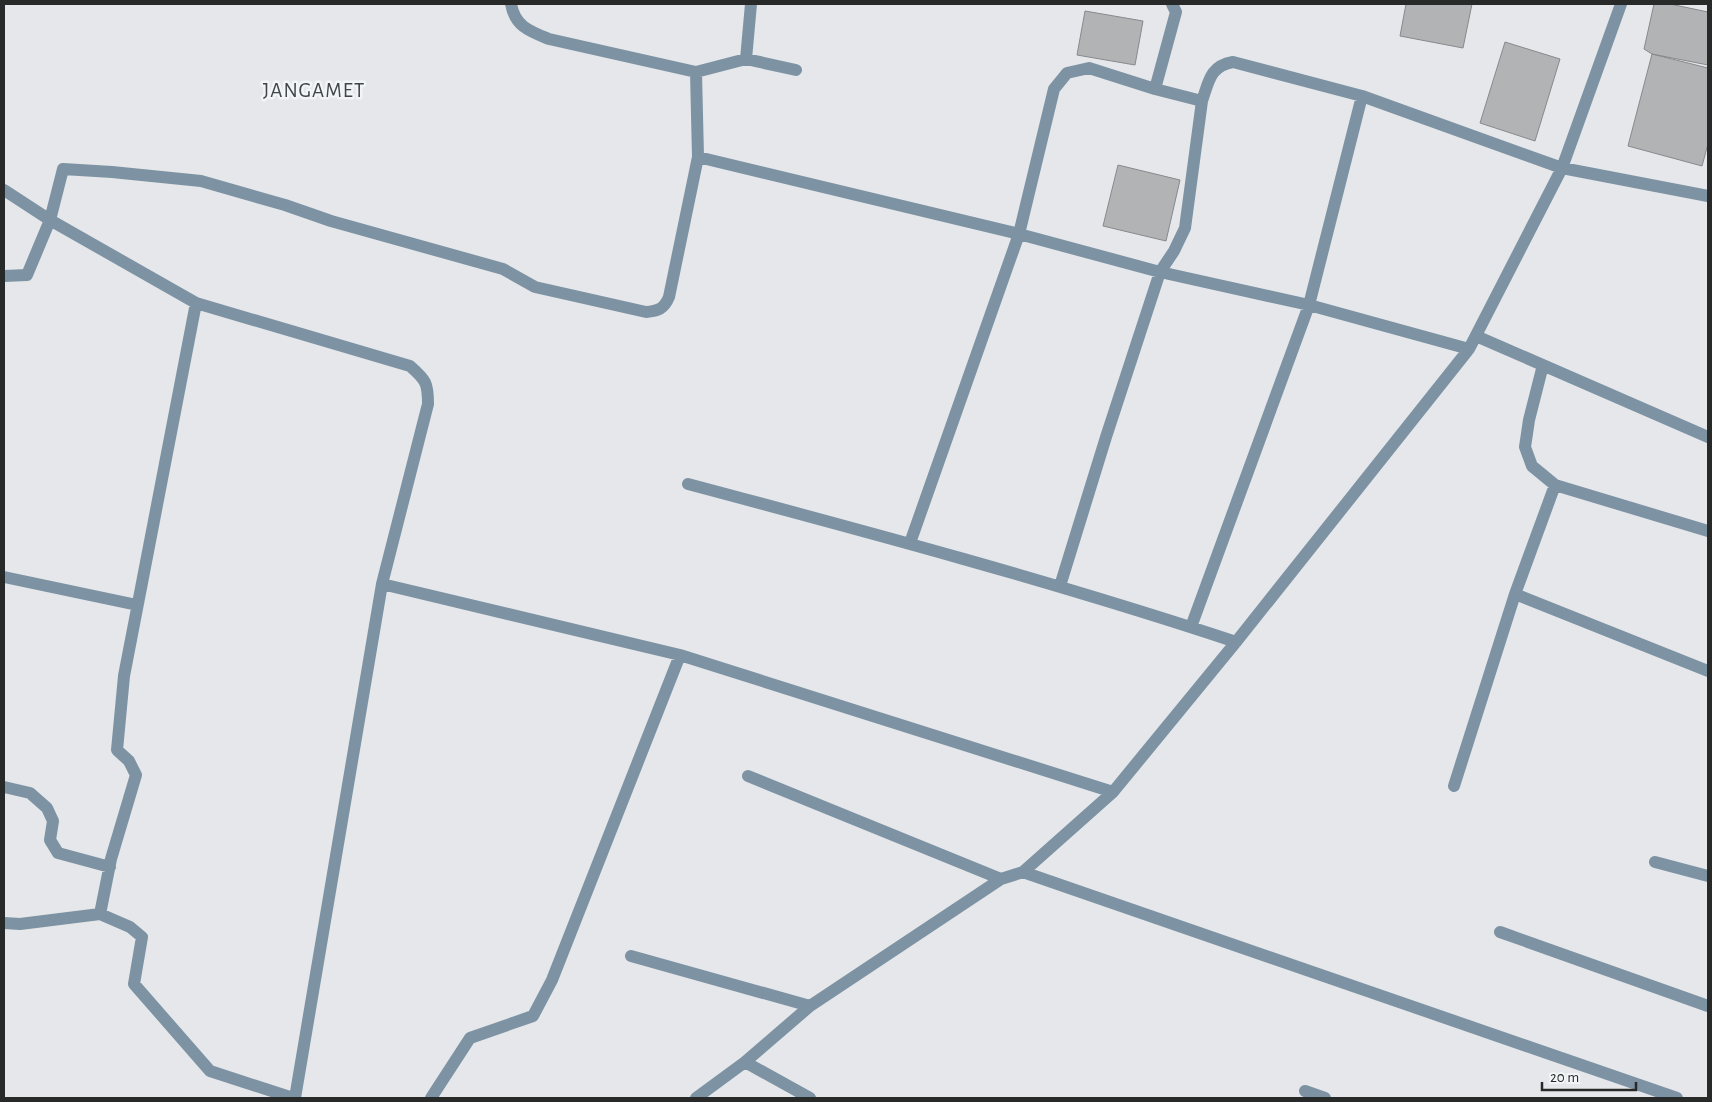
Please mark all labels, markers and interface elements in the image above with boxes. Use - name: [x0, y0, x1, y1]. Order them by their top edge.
- district label: JANGAMET: [263, 80, 365, 101]
- scale bar: [1542, 1060, 1636, 1092]
- text: 20 m: [1550, 1070, 1579, 1085]

